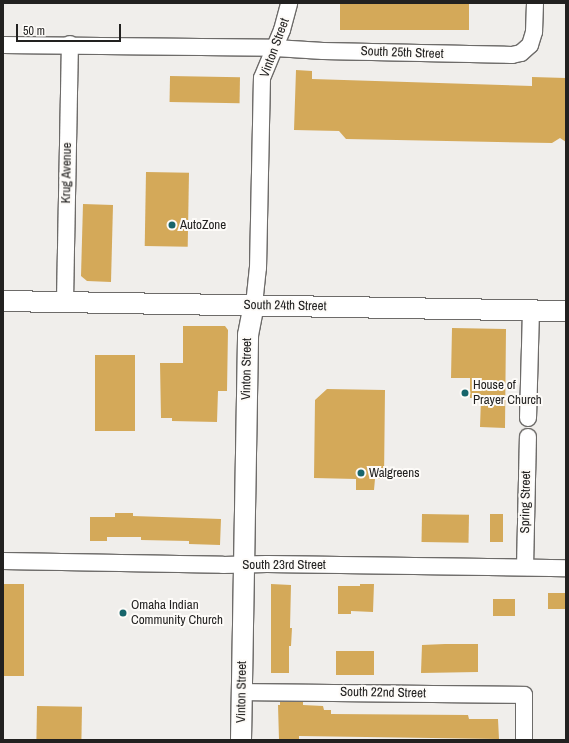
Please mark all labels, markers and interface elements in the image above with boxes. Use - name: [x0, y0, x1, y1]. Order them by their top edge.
- scale bar: [18, 16, 123, 42]
- street label: Vinton Street: [257, 16, 293, 80]
- text: 50 m: [23, 23, 45, 39]
- street label: South 25th Street: [360, 44, 444, 62]
- street label: Krug Avenue: [59, 142, 75, 204]
- place label: AutoZone: [180, 217, 226, 233]
- marker: AutoZone: [167, 220, 177, 230]
- street label: South 24th Street: [243, 297, 327, 315]
- street label: Vinton Street: [239, 338, 255, 400]
- place label: House of Prayer Church: [473, 378, 542, 409]
- marker: House of Prayer Church: [460, 388, 470, 398]
- place label: Walgreens: [369, 465, 420, 481]
- marker: Walgreens: [356, 468, 366, 478]
- street label: Spring Street: [518, 470, 534, 534]
- street label: South 23rd Street: [242, 557, 326, 573]
- place label: Omaha Indian Community Church: [131, 598, 223, 629]
- marker: Omaha Indian Community Church: [118, 608, 128, 618]
- street label: Vinton Street: [234, 661, 250, 723]
- street label: South 22nd Street: [340, 684, 426, 702]

